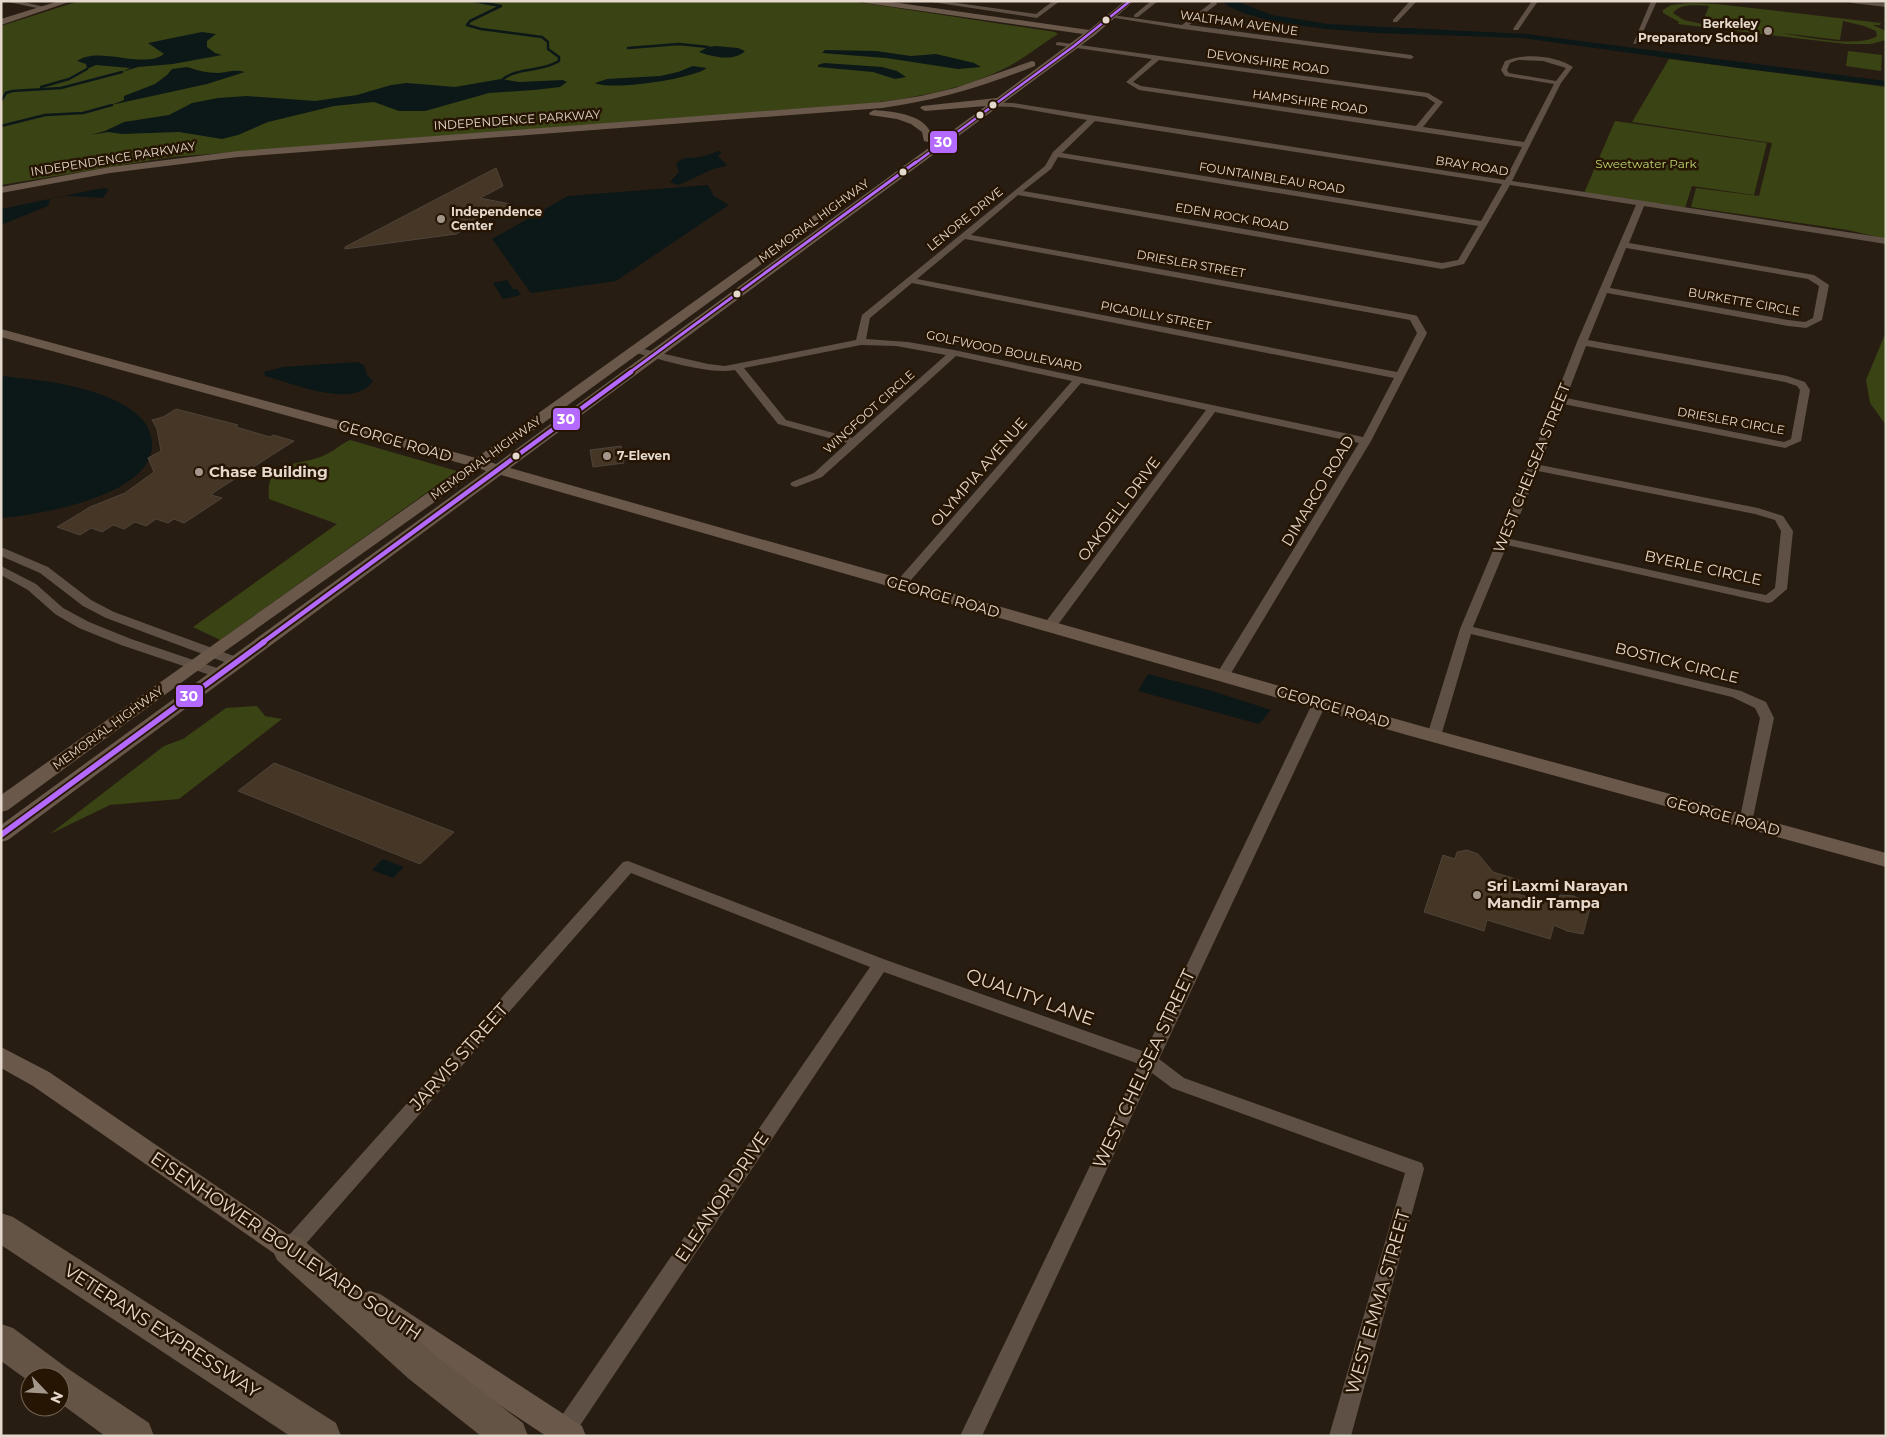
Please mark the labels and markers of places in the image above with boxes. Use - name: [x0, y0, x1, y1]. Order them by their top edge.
- unlabelled marker: [1101, 15, 1111, 25]
- place label: Berkeley Preparatory School: [1638, 16, 1759, 45]
- marker: Berkeley Preparatory School: [1762, 25, 1774, 37]
- unlabelled marker: [988, 100, 998, 110]
- unlabelled marker: [975, 110, 985, 120]
- unlabelled marker: [898, 167, 908, 177]
- place label: Independence Center: [451, 204, 543, 233]
- marker: Independence Center: [435, 213, 447, 225]
- unlabelled marker: [732, 289, 742, 299]
- place label: 7-Eleven: [617, 448, 670, 463]
- marker: 7-Eleven: [601, 450, 613, 462]
- unlabelled marker: [511, 451, 521, 461]
- place label: Chase Building: [209, 462, 328, 481]
- marker: Chase Building: [193, 466, 205, 478]
- place label: Sri Laxmi Narayan Mandir Tampa: [1487, 876, 1628, 912]
- marker: Sri Laxmi Narayan Mandir Tampa: [1471, 889, 1483, 901]

